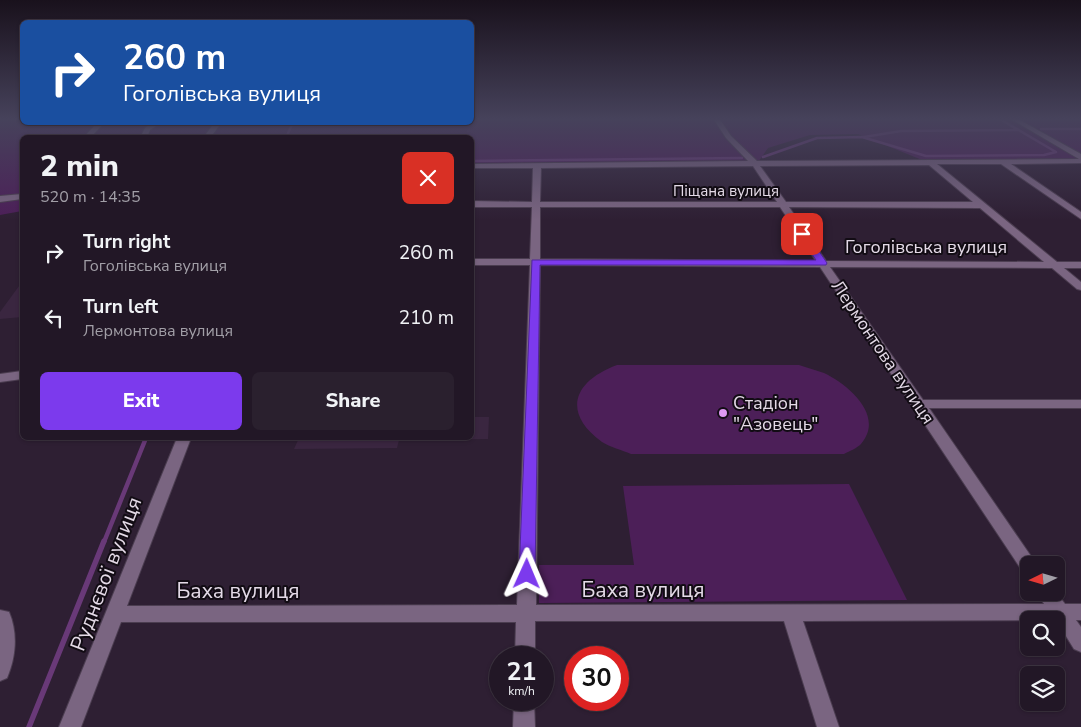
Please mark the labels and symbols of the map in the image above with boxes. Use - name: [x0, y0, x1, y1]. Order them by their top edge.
- street label: Піщана вулиця: [673, 181, 779, 201]
- pin: [781, 213, 823, 255]
- street label: Гоголівська вулиця: [845, 235, 1007, 259]
- street label: Лермонтова вулиця: [826, 275, 940, 429]
- place label: Стадіон "Азовець": [733, 391, 818, 436]
- marker: Стадіон "Азовець": [717, 407, 729, 419]
- street label: Руднєвої вулиця: [64, 493, 148, 655]
- position arrow: [500, 547, 552, 599]
- north arrow: [1020, 556, 1065, 601]
- street label: Баха вулиця: [581, 576, 705, 604]
- street label: Баха вулиця: [176, 577, 300, 605]
- speed limit sign: 30: [564, 646, 629, 711]

